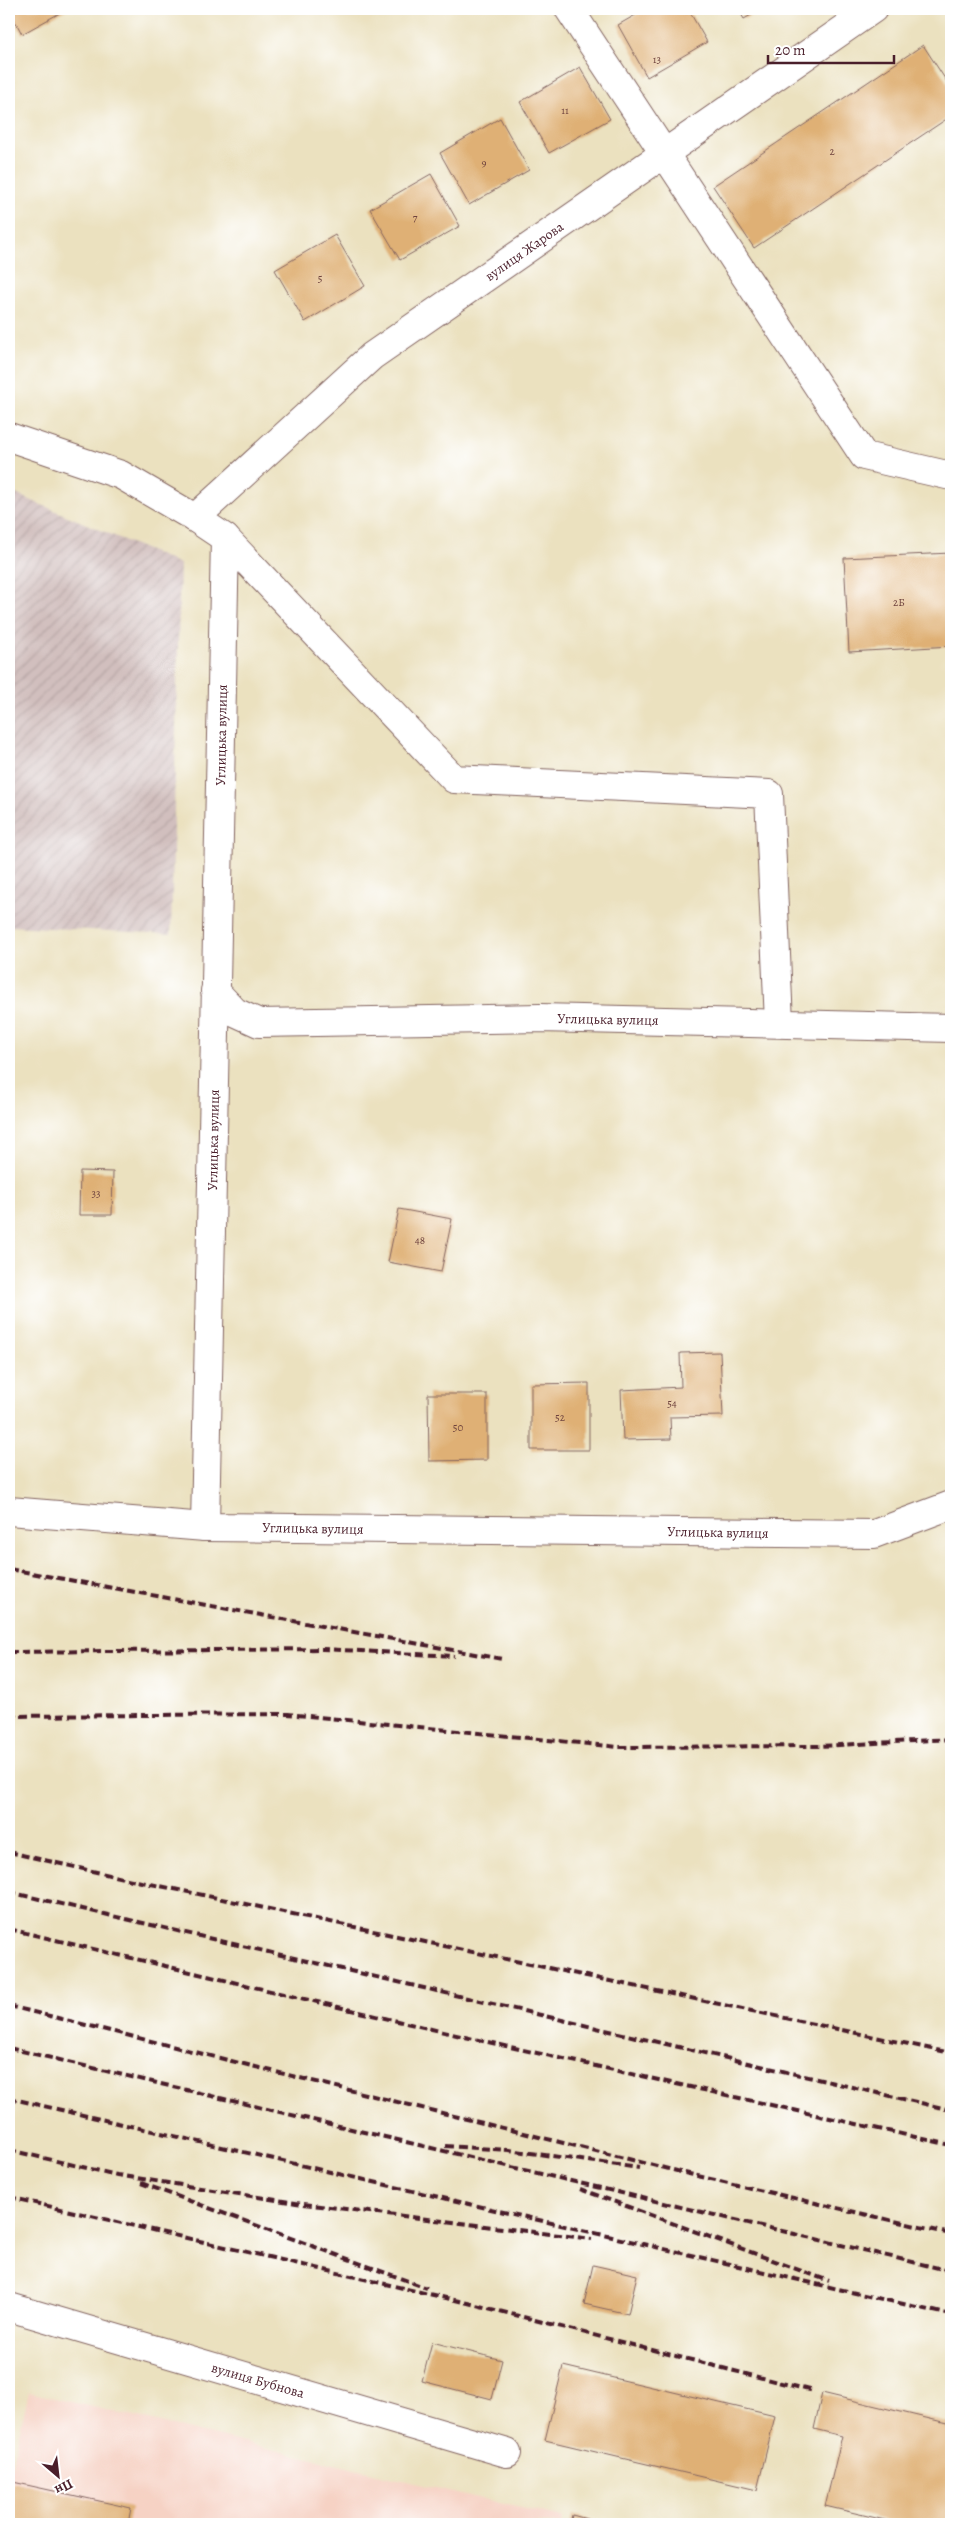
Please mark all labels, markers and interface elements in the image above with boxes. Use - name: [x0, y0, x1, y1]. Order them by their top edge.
- scale bar: [768, 32, 894, 64]
- text: 20 m: [775, 40, 806, 60]
- house number: 13: [653, 52, 661, 67]
- house number: 11: [561, 103, 569, 118]
- house number: 2: [829, 144, 835, 159]
- house number: 9: [481, 155, 487, 170]
- house number: 7: [413, 210, 418, 225]
- street label: вулиця Жарова: [481, 217, 568, 286]
- house number: 5: [318, 271, 323, 286]
- house number: 2Б: [893, 595, 905, 610]
- street label: Углицька вулиця: [211, 684, 232, 786]
- street label: Углицька вулиця: [557, 1009, 659, 1030]
- street label: Углицька вулиця: [203, 1089, 224, 1191]
- house number: 33: [91, 1186, 101, 1201]
- house number: 48: [415, 1233, 425, 1248]
- house number: 54: [667, 1396, 677, 1411]
- house number: 52: [555, 1410, 565, 1425]
- house number: 50: [453, 1420, 463, 1435]
- street label: Углицька вулиця: [262, 1518, 364, 1539]
- street label: Углицька вулиця: [667, 1522, 769, 1543]
- street label: вулиця Бубнова: [209, 2358, 307, 2403]
- north arrow: [32, 2450, 82, 2500]
- text: Пн: [51, 2474, 76, 2500]

